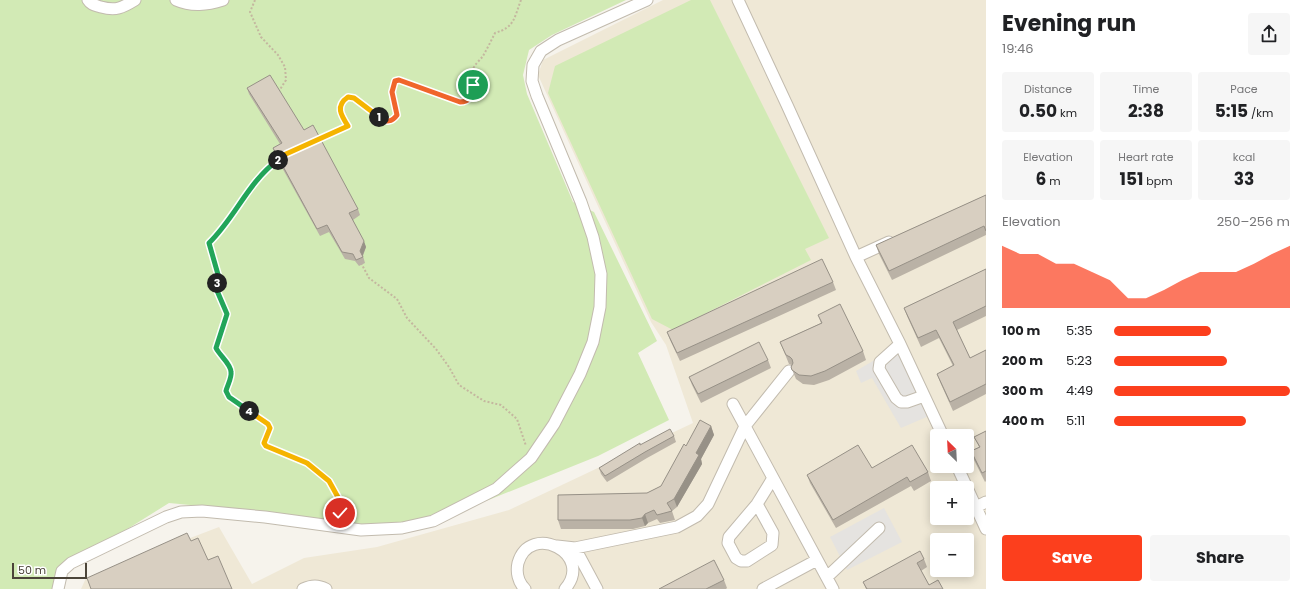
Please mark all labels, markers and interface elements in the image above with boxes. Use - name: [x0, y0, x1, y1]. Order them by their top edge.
- text: Evening run: [1002, 8, 1136, 39]
- button: share: [1248, 13, 1290, 55]
- text: 19:46: [1002, 39, 1034, 58]
- pin: [456, 68, 490, 102]
- icon: arrive: [462, 74, 484, 96]
- text: Distance: [1024, 81, 1072, 97]
- text: Time: [1133, 81, 1159, 97]
- text: Pace: [1230, 81, 1258, 97]
- text: 0.50: [1019, 99, 1057, 123]
- text: 2:38: [1128, 99, 1164, 123]
- text: 5:15: [1215, 99, 1248, 123]
- text: km: [1057, 105, 1077, 121]
- text: /km: [1248, 105, 1273, 121]
- pin: 1: [369, 107, 389, 127]
- text: 1: [377, 109, 381, 125]
- text: Elevation: [1023, 149, 1073, 165]
- text: Heart rate: [1118, 149, 1174, 165]
- text: kcal: [1233, 149, 1255, 165]
- pin: 2: [268, 150, 288, 170]
- text: 2: [275, 152, 281, 168]
- text: 6: [1035, 167, 1046, 191]
- text: 151: [1120, 167, 1143, 191]
- text: 33: [1234, 167, 1254, 191]
- text: m: [1046, 173, 1061, 189]
- text: bpm: [1143, 173, 1172, 189]
- text: Elevation: [1002, 212, 1061, 231]
- text: 250–256 m: [1217, 212, 1290, 231]
- pin: 3: [207, 273, 227, 293]
- text: 3: [214, 275, 220, 291]
- text: 100 m: [1002, 321, 1040, 340]
- text: 5:35: [1066, 321, 1093, 340]
- text: 200 m: [1002, 351, 1043, 370]
- text: 5:23: [1066, 351, 1092, 370]
- text: 300 m: [1002, 381, 1043, 400]
- text: 4:49: [1066, 381, 1093, 400]
- pin: 4: [239, 401, 259, 421]
- text: 4: [245, 403, 253, 419]
- text: 400 m: [1002, 411, 1044, 430]
- text: 5:11: [1066, 411, 1085, 430]
- north arrow: [930, 429, 974, 473]
- map controls: [930, 429, 974, 577]
- button: +: [930, 481, 974, 525]
- pin: [323, 496, 357, 530]
- icon: check: [329, 502, 351, 524]
- button: −: [930, 533, 974, 577]
- button: Save: [1002, 535, 1142, 581]
- button: Share: [1150, 535, 1290, 581]
- scale bar: [12, 561, 87, 580]
- text: 50 m: [18, 562, 46, 578]

